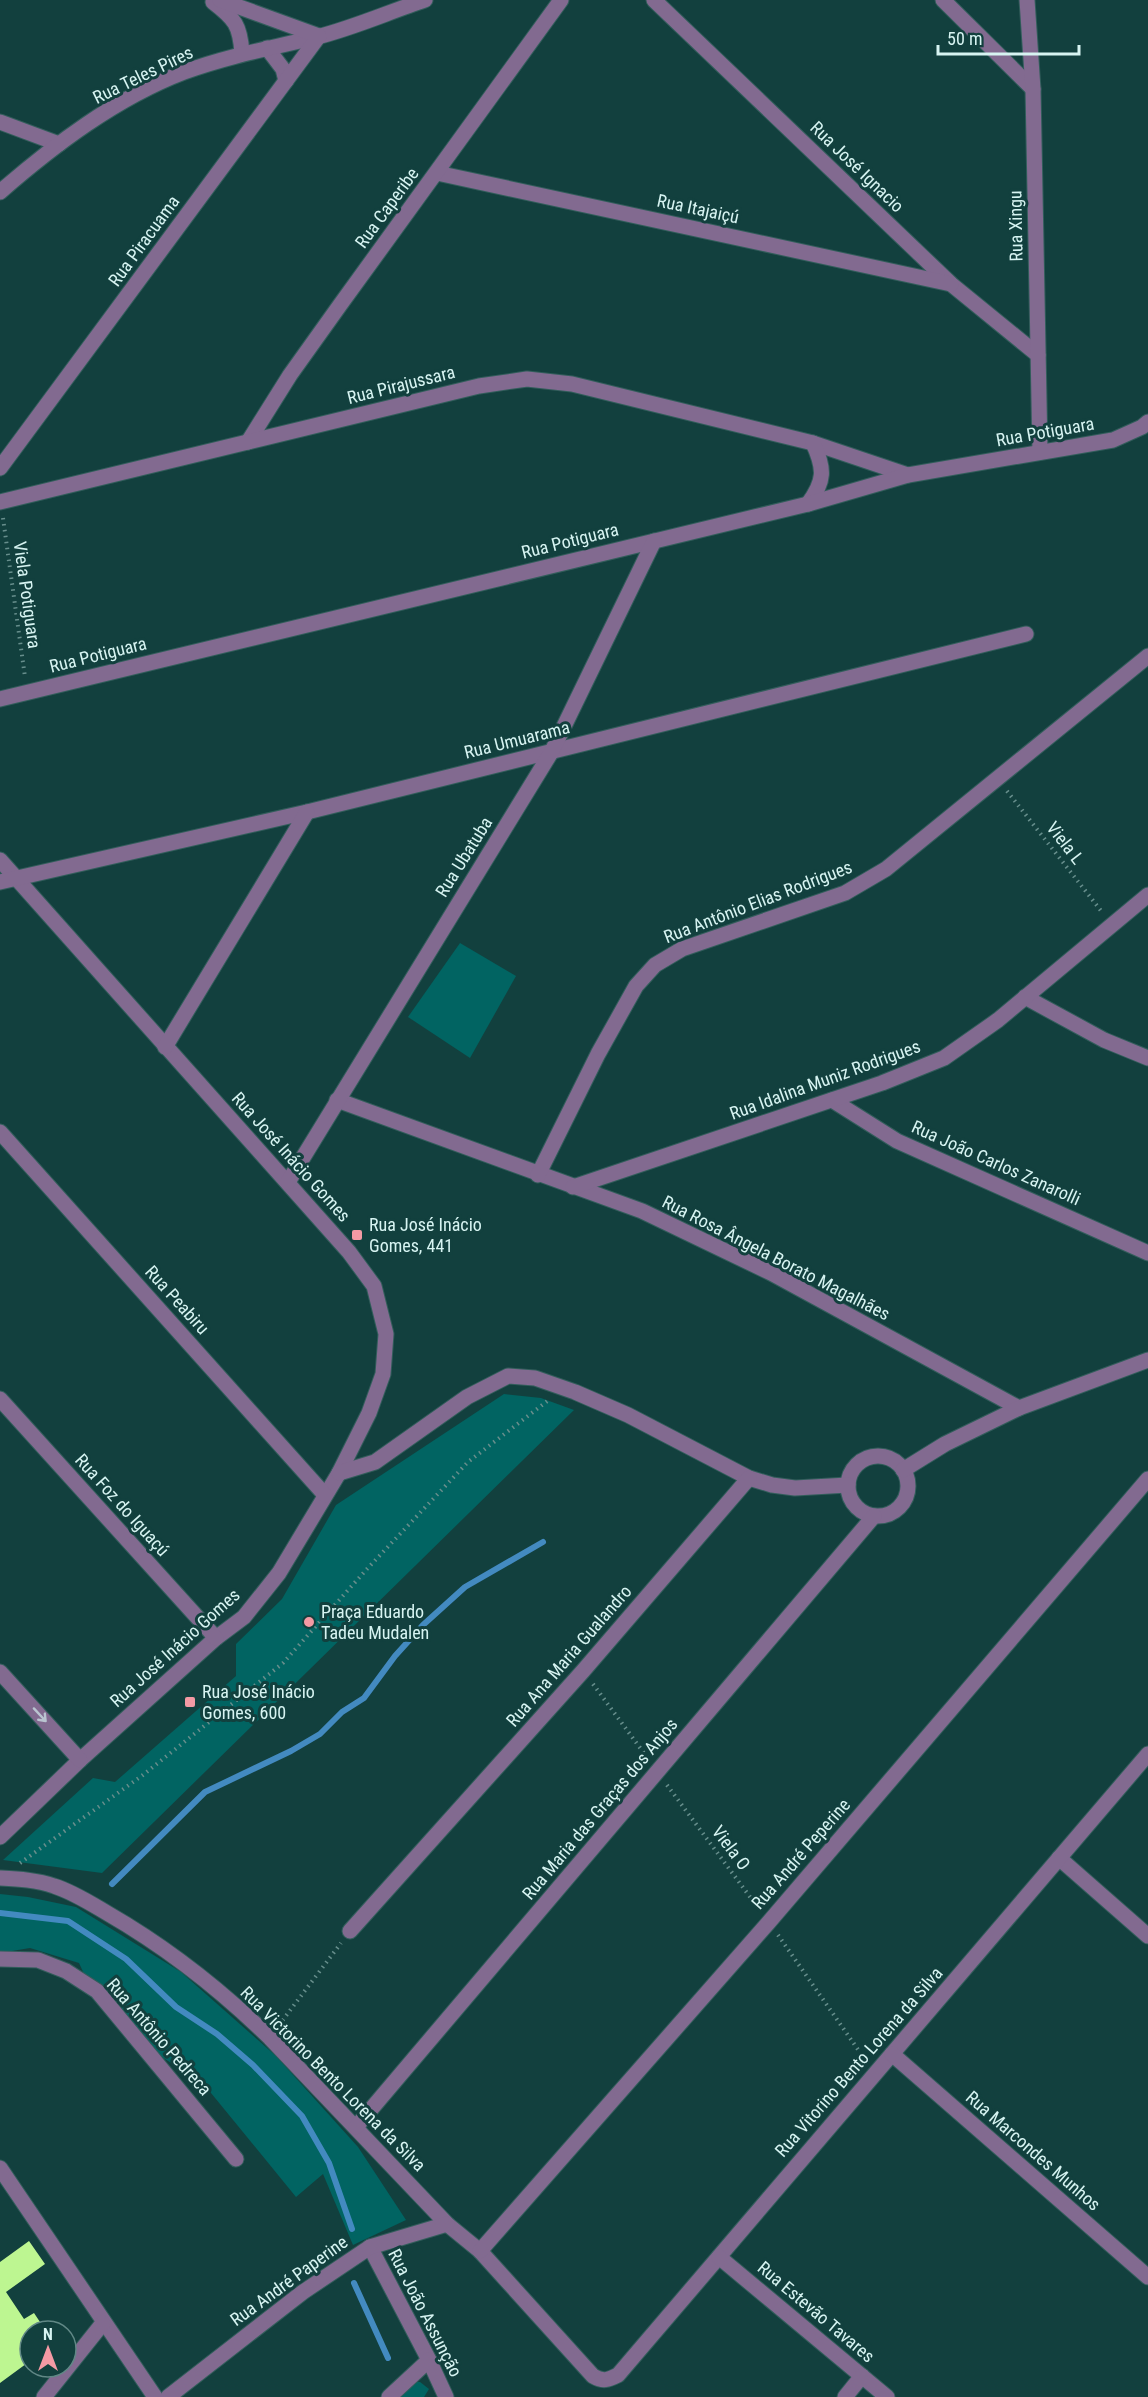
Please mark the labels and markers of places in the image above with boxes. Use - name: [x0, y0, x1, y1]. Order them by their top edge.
- place label: Rua José Inácio Gomes, 441: [369, 1214, 482, 1256]
- marker: Rua José Inácio Gomes, 441: [350, 1228, 364, 1242]
- place label: Praça Eduardo Tadeu Mudalen: [321, 1601, 429, 1643]
- marker: Praça Eduardo Tadeu Mudalen: [302, 1615, 316, 1629]
- place label: Rua José Inácio Gomes, 600: [202, 1681, 315, 1723]
- marker: Rua José Inácio Gomes, 600: [183, 1695, 197, 1709]

